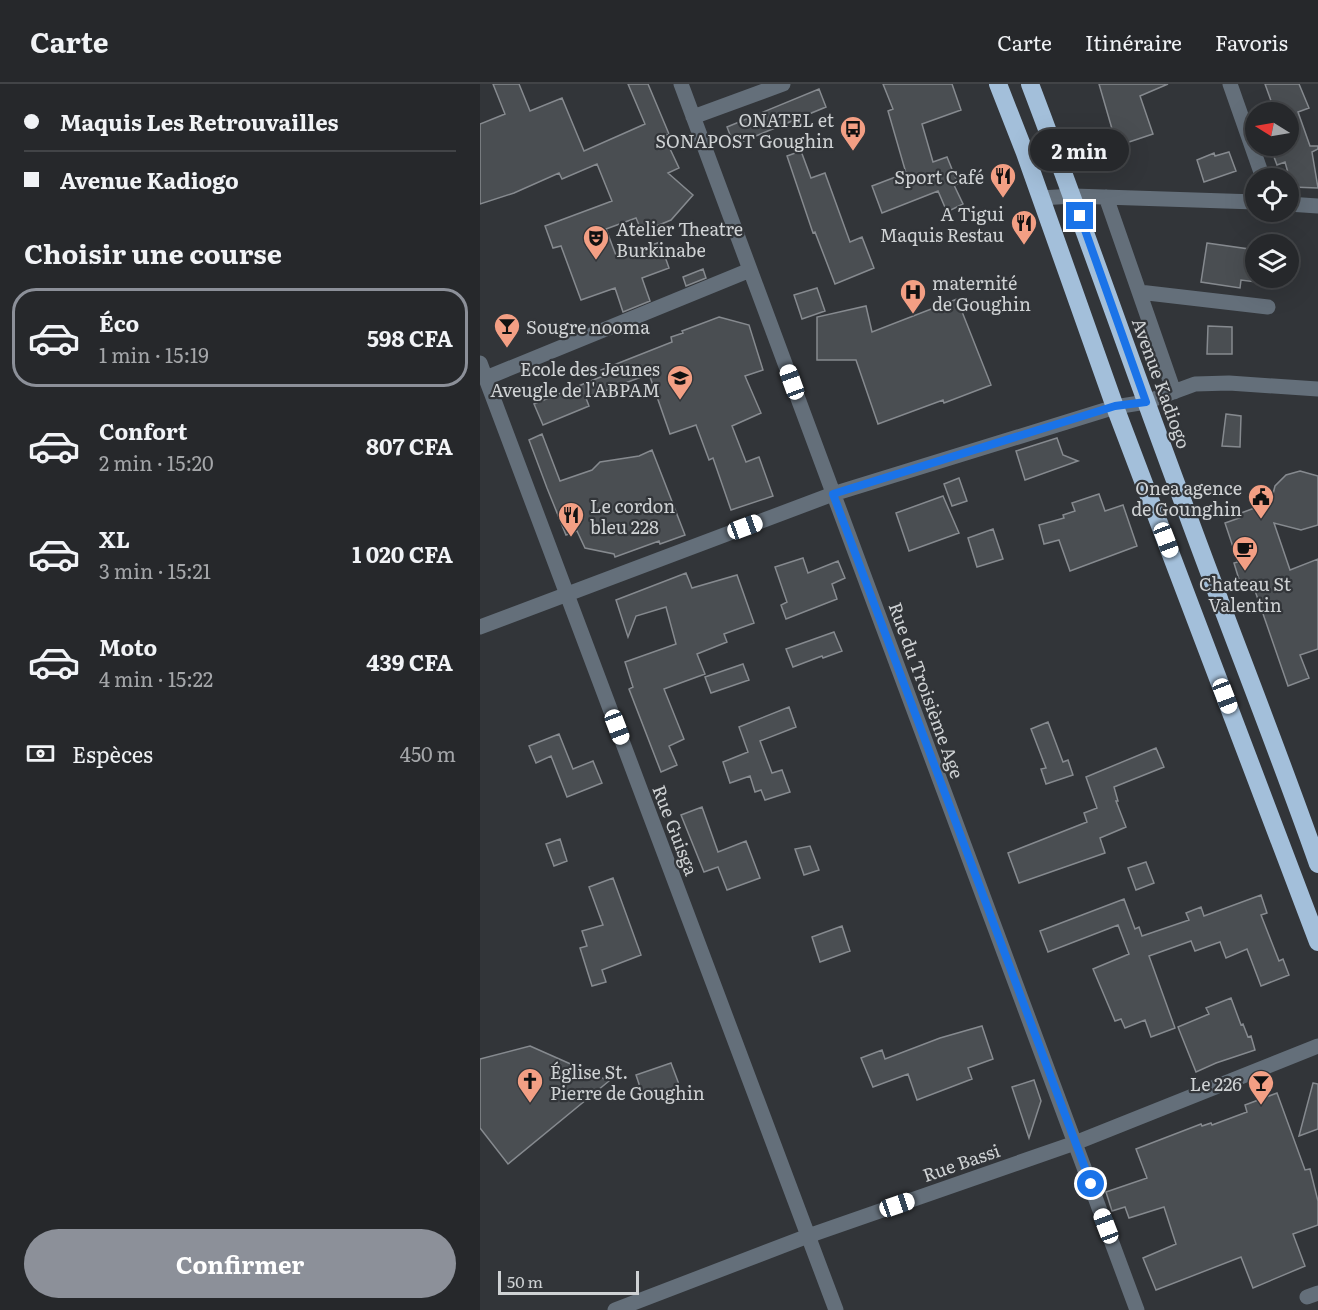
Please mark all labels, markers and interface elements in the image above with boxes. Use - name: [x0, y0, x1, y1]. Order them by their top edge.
- text: Carte: [30, 20, 109, 62]
- text: Carte: [997, 26, 1052, 57]
- text: Itinéraire: [1085, 26, 1182, 57]
- text: Favoris: [1215, 26, 1288, 57]
- north arrow: [1245, 102, 1299, 156]
- map controls: [1245, 102, 1299, 288]
- text: Maquis Les Retrouvailles: [60, 105, 338, 138]
- place label: ONATEL et SONAPOST Goughin: [655, 106, 835, 154]
- bus stop icon: ONATEL et SONAPOST Goughin: [838, 114, 868, 152]
- callout: 2 min: [1030, 129, 1130, 171]
- text: 2 min: [1052, 135, 1107, 165]
- restaurant icon: Sport Café: [988, 161, 1018, 199]
- text: Avenue Kadiogo: [60, 163, 239, 196]
- place label: Sport Café: [894, 163, 984, 190]
- button: locate: [1245, 168, 1299, 222]
- place label: A Tigui Maquis Restau: [880, 200, 1004, 248]
- route end: [1066, 202, 1093, 229]
- restaurant icon: A Tigui Maquis Restau: [1009, 208, 1039, 246]
- place label: Atelier Theatre Burkinabe: [616, 215, 743, 263]
- theatre icon: Atelier Theatre Burkinabe: [581, 223, 611, 261]
- text: Choisir une course: [24, 232, 282, 272]
- button: layers: [1245, 234, 1299, 288]
- place label: maternité de Goughin: [932, 269, 1031, 317]
- hospital icon: maternité de Goughin: [898, 277, 928, 315]
- text: Éco: [99, 306, 139, 339]
- icon: car: [27, 311, 81, 365]
- bar icon: Sougre nooma: [492, 311, 522, 349]
- place label: Sougre nooma: [526, 313, 650, 340]
- street label: Avenue Kadiogo: [1126, 314, 1198, 452]
- text: 598 CFA: [367, 321, 453, 354]
- text: 1 min · 15:19: [99, 339, 209, 369]
- place label: Ecole des Jeunes Aveugle de l'ABPAM: [490, 355, 660, 403]
- car: [777, 362, 807, 402]
- school or university icon: Ecole des Jeunes Aveugle de l'ABPAM: [665, 363, 695, 401]
- text: Confort: [99, 414, 187, 447]
- icon: car: [27, 419, 81, 473]
- text: 807 CFA: [366, 429, 453, 462]
- text: 2 min · 15:20: [99, 447, 214, 477]
- place label: Onea agence de Gounghin: [1131, 474, 1242, 522]
- public building icon: Onea agence de Gounghin: [1246, 482, 1276, 520]
- place label: Le cordon bleu 228: [590, 492, 675, 540]
- restaurant icon: Le cordon bleu 228: [556, 500, 586, 538]
- car: [725, 512, 765, 542]
- car: [1151, 520, 1181, 560]
- text: XL: [99, 522, 130, 555]
- icon: car: [27, 527, 81, 581]
- cafe icon: Chateau St Valentin: [1230, 534, 1260, 572]
- text: 1 020 CFA: [352, 537, 453, 570]
- text: 3 min · 15:21: [99, 555, 211, 585]
- place label: Chateau St Valentin: [1199, 570, 1292, 618]
- street label: Rue du Troisième Age: [883, 598, 971, 782]
- text: Moto: [99, 630, 157, 663]
- icon: car: [27, 635, 81, 689]
- text: 439 CFA: [366, 645, 453, 678]
- text: 4 min · 15:22: [99, 663, 213, 693]
- car: [1210, 676, 1240, 716]
- car: [602, 707, 632, 747]
- icon: cash: [24, 737, 57, 770]
- text: Espèces: [72, 737, 153, 770]
- text: 450 m: [400, 738, 456, 768]
- street label: Rue Guisga: [646, 781, 706, 880]
- place label: Église St. Pierre de Goughin: [550, 1058, 705, 1106]
- church icon: Église St. Pierre de Goughin: [515, 1066, 545, 1104]
- bar icon: Le 226: [1246, 1068, 1276, 1106]
- place label: Le 226: [1190, 1070, 1242, 1097]
- street label: Rue Bassi: [919, 1136, 1003, 1188]
- route start: [1077, 1170, 1104, 1197]
- car: [877, 1191, 917, 1219]
- car: [1091, 1206, 1121, 1246]
- button: Confirmer: [24, 1229, 456, 1298]
- scale bar: [498, 1268, 639, 1296]
- text: 50 m: [507, 1269, 543, 1293]

